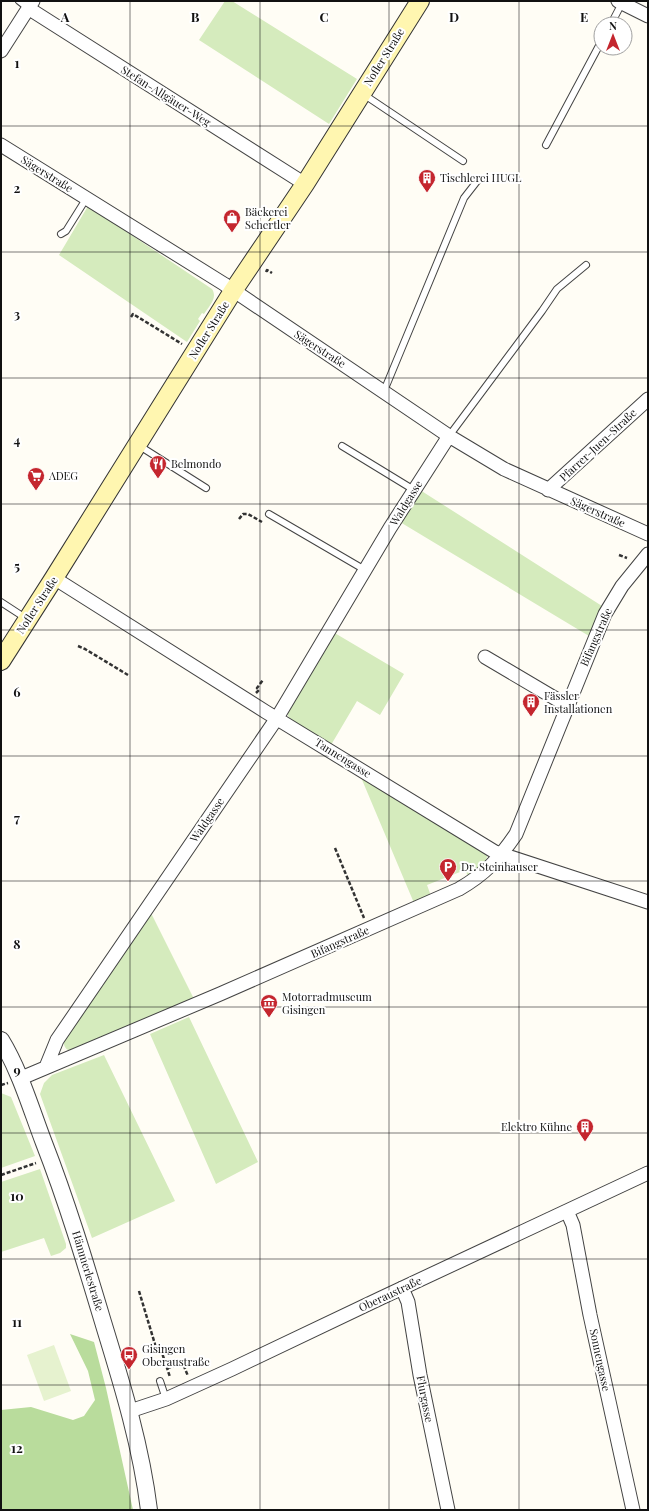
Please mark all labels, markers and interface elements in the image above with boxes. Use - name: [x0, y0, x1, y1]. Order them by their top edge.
- text: A: [60, 8, 70, 25]
- text: B: [191, 8, 200, 25]
- text: C: [319, 8, 329, 25]
- text: D: [449, 8, 459, 25]
- text: E: [580, 8, 588, 25]
- north arrow: [593, 16, 633, 56]
- text: N: [609, 18, 617, 33]
- street label: Nofler Straße: [360, 25, 408, 88]
- text: 1: [15, 54, 20, 71]
- street label: Stefan-Allgäuer-Weg: [118, 62, 214, 129]
- street label: Sägerstraße: [18, 152, 77, 196]
- building icon: Tischlerei HUGL: [417, 168, 437, 193]
- place label: Tischlerei HUGL: [440, 170, 522, 185]
- text: 2: [14, 179, 21, 196]
- place label: Bäckerei Schertler: [245, 204, 291, 232]
- shop icon: Bäckerei Schertler: [222, 208, 242, 233]
- street label: Nofler Straße: [185, 298, 233, 361]
- text: 3: [14, 305, 20, 322]
- street label: Sägerstraße: [292, 326, 349, 371]
- street label: Pfarrer-Juen-Straße: [556, 405, 640, 484]
- text: 4: [14, 431, 21, 448]
- restaurant icon: Belmondo: [148, 454, 168, 479]
- place label: Belmondo: [171, 456, 221, 471]
- supermarket icon: ADEG: [26, 466, 46, 491]
- place label: ADEG: [48, 468, 78, 483]
- street label: Waldgasse: [385, 477, 426, 529]
- street label: Sägerstraße: [568, 493, 628, 531]
- text: 5: [14, 557, 20, 574]
- street label: Nofler Straße: [12, 573, 61, 636]
- street label: Bifangstraße: [576, 605, 615, 668]
- text: 6: [13, 683, 21, 700]
- place label: Fässler Installationen: [544, 688, 613, 716]
- building icon: Fässler Installationen: [521, 692, 541, 717]
- street label: Tannengasse: [312, 734, 375, 781]
- street label: Waldgasse: [186, 794, 227, 846]
- text: 7: [14, 809, 20, 826]
- parking icon: Dr. Steinhauser: [438, 857, 458, 882]
- place label: Dr. Steinhauser: [461, 859, 538, 874]
- street label: Bifangstraße: [308, 922, 372, 961]
- text: 8: [13, 935, 21, 952]
- place label: Motorradmuseum Gisingen: [282, 989, 372, 1017]
- museum icon: Motorradmuseum Gisingen: [259, 993, 279, 1018]
- text: 9: [13, 1061, 21, 1078]
- building icon: Elektro Kühne: [575, 1117, 595, 1142]
- place label: Elektro Kühne: [501, 1119, 572, 1134]
- text: 10: [10, 1187, 24, 1204]
- street label: Hämmerlestraße: [69, 1229, 108, 1313]
- street label: Oberaustraße: [356, 1272, 424, 1315]
- text: 11: [12, 1313, 22, 1330]
- street label: Sonnengasse: [587, 1327, 615, 1393]
- place label: Gisingen Oberaustraße: [142, 1341, 210, 1369]
- bus stop icon: Gisingen Oberaustraße: [119, 1345, 139, 1370]
- street label: Flurgasse: [414, 1374, 437, 1424]
- text: 12: [11, 1439, 23, 1456]

